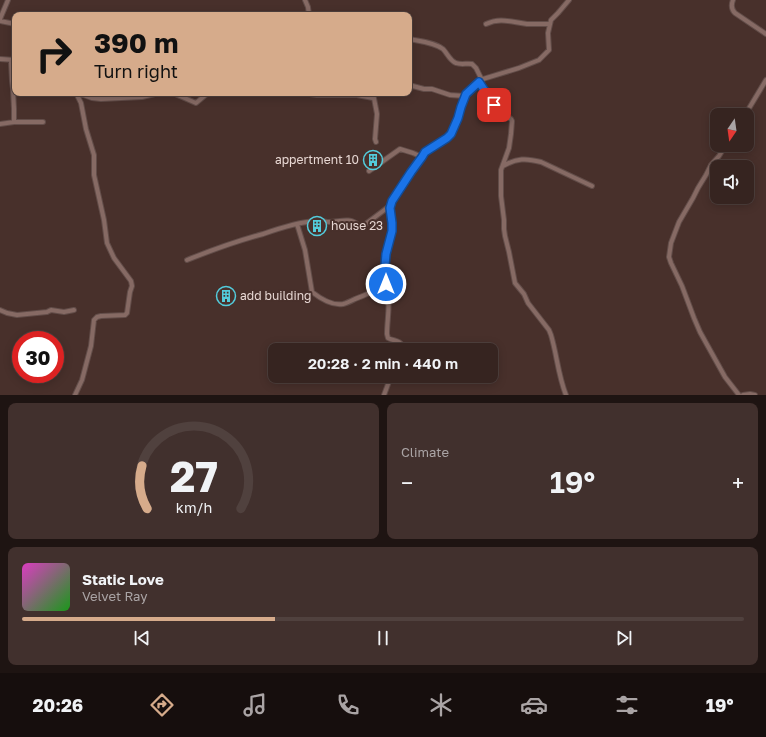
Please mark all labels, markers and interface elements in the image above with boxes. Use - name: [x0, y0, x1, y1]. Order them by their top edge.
- text: 390 m: [94, 26, 179, 59]
- icon: right: [28, 28, 80, 80]
- text: Turn right: [94, 60, 178, 82]
- pin: [477, 88, 511, 122]
- icon: arrive: [483, 94, 505, 116]
- north arrow: [710, 108, 754, 152]
- map controls: [710, 108, 754, 204]
- building icon: appertment 10: [362, 149, 384, 171]
- place label: appertment 10: [275, 152, 359, 167]
- button: sound: [710, 160, 754, 204]
- building icon: house 23: [306, 215, 328, 237]
- place label: house 23: [331, 218, 383, 233]
- position arrow: [365, 263, 407, 305]
- building icon: add building: [215, 285, 237, 307]
- place label: add building: [240, 288, 311, 303]
- speed limit sign: 30: [12, 331, 64, 383]
- text: 20:28 · 2 min · 440 m: [308, 354, 458, 372]
- text: Climate: [401, 444, 449, 460]
- text: 27: [169, 451, 218, 501]
- text: 19°: [550, 464, 595, 500]
- text: −: [401, 469, 413, 496]
- text: +: [732, 469, 744, 496]
- text: km/h: [175, 499, 212, 516]
- text: Static Love: [82, 570, 164, 588]
- text: Velvet Ray: [82, 588, 147, 604]
- icon: previous: [131, 627, 153, 649]
- icon: pause: [372, 627, 394, 649]
- icon: next: [613, 627, 635, 649]
- icon: directions: [148, 691, 176, 719]
- icon: music: [241, 691, 269, 719]
- icon: phone: [334, 691, 362, 719]
- icon: climate: [427, 691, 455, 719]
- icon: car: [520, 691, 548, 719]
- icon: filters: [613, 691, 641, 719]
- text: 20:26: [32, 694, 83, 716]
- text: 19°: [706, 694, 734, 716]

